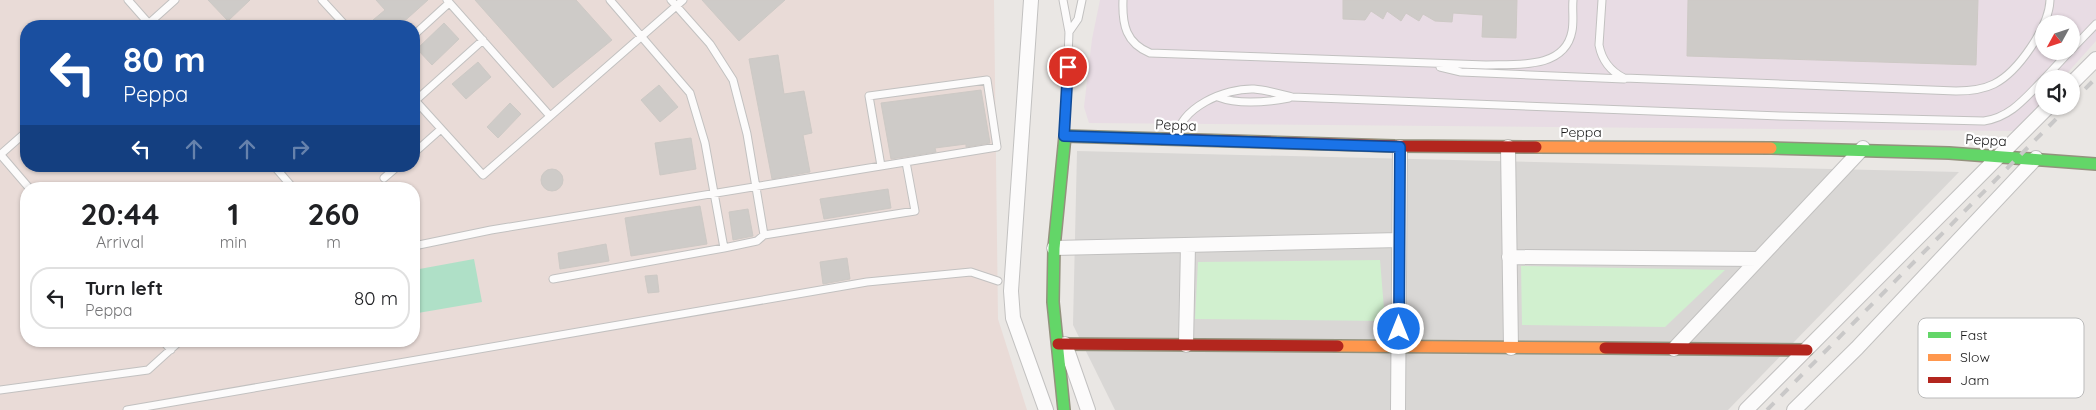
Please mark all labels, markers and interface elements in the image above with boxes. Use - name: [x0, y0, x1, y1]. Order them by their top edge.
- north arrow: [2035, 15, 2080, 60]
- map controls: [2035, 15, 2080, 115]
- text: 80 m: [123, 37, 206, 81]
- icon: left: [40, 40, 105, 105]
- pin: [1047, 46, 1089, 88]
- icon: arrive: [1054, 53, 1082, 81]
- button: sound: [2035, 70, 2080, 115]
- text: Peppa: [123, 80, 188, 108]
- street label: Peppa: [1155, 115, 1197, 135]
- street label: Peppa: [1560, 123, 1602, 141]
- street label: Peppa: [1965, 130, 2007, 150]
- icon: left: [127, 135, 155, 163]
- icon: ahead: [180, 135, 208, 163]
- icon: ahead: [233, 135, 261, 163]
- icon: right: [286, 135, 314, 163]
- text: 20:44: [80, 195, 159, 233]
- text: 1: [228, 195, 239, 233]
- text: 260: [307, 195, 360, 233]
- text: Arrival: [96, 232, 144, 252]
- text: min: [220, 232, 247, 252]
- text: m: [326, 232, 341, 252]
- text: Turn left: [85, 276, 163, 300]
- icon: left: [42, 284, 70, 312]
- text: 80 m: [354, 286, 398, 310]
- text: Peppa: [85, 300, 133, 320]
- position arrow: [1372, 302, 1424, 354]
- legend: [1918, 318, 2084, 398]
- text: Fast: [1960, 326, 1988, 344]
- text: Slow: [1960, 348, 1990, 366]
- text: Jam: [1960, 371, 1989, 389]

